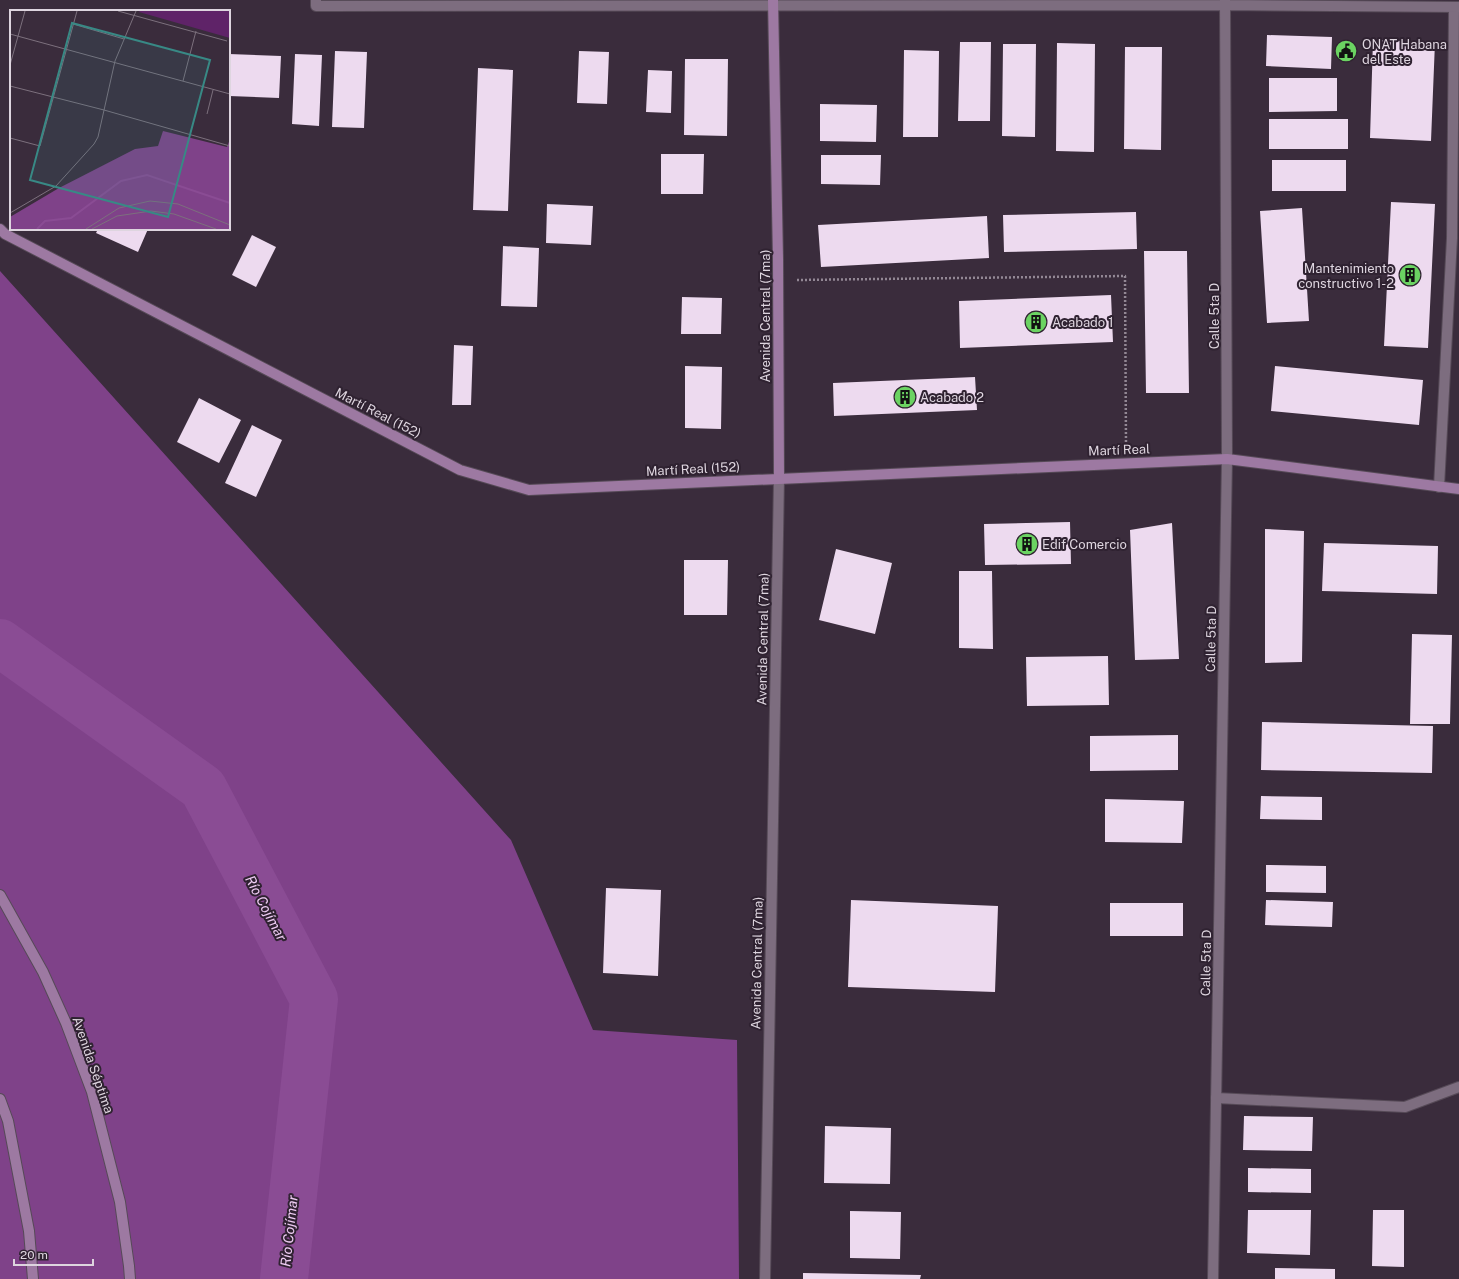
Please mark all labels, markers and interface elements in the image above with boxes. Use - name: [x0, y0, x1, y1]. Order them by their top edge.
- inset map: [10, 10, 230, 230]
- place label: ONAT Habana del Este: [1362, 37, 1447, 67]
- public building icon: ONAT Habana del Este: [1333, 38, 1359, 64]
- street label: Avenida Central (7ma): [758, 250, 773, 382]
- place label: Mantenimiento constructivo 1-2: [1298, 261, 1394, 291]
- building icon: Mantenimiento constructivo 1-2: [1397, 262, 1423, 288]
- street label: Calle 5ta D: [1207, 283, 1222, 349]
- building icon: Acabado 1: [1023, 309, 1049, 335]
- place label: Acabado 1: [1052, 315, 1114, 330]
- building icon: Acabado 2: [892, 384, 918, 410]
- street label: Martí Real (152): [333, 385, 423, 441]
- place label: Acabado 2: [920, 390, 984, 405]
- street label: Martí Real: [1088, 441, 1150, 459]
- street label: Martí Real (152): [646, 459, 740, 479]
- building icon: Edif Comercio: [1014, 531, 1040, 557]
- place label: Edif Comercio: [1042, 537, 1127, 552]
- street label: Avenida Central (7ma): [754, 572, 772, 706]
- street label: Calle 5ta D: [1203, 606, 1219, 672]
- water label: Río Cojímar: [242, 873, 290, 944]
- street label: Avenida Central (7ma): [748, 896, 766, 1030]
- street label: Calle 5ta D: [1198, 930, 1214, 996]
- street label: Avenida Séptima: [69, 1015, 117, 1115]
- water label: Río Cojímar: [277, 1194, 301, 1268]
- scale bar: [14, 1241, 93, 1267]
- text: 20 m: [20, 1248, 48, 1262]

